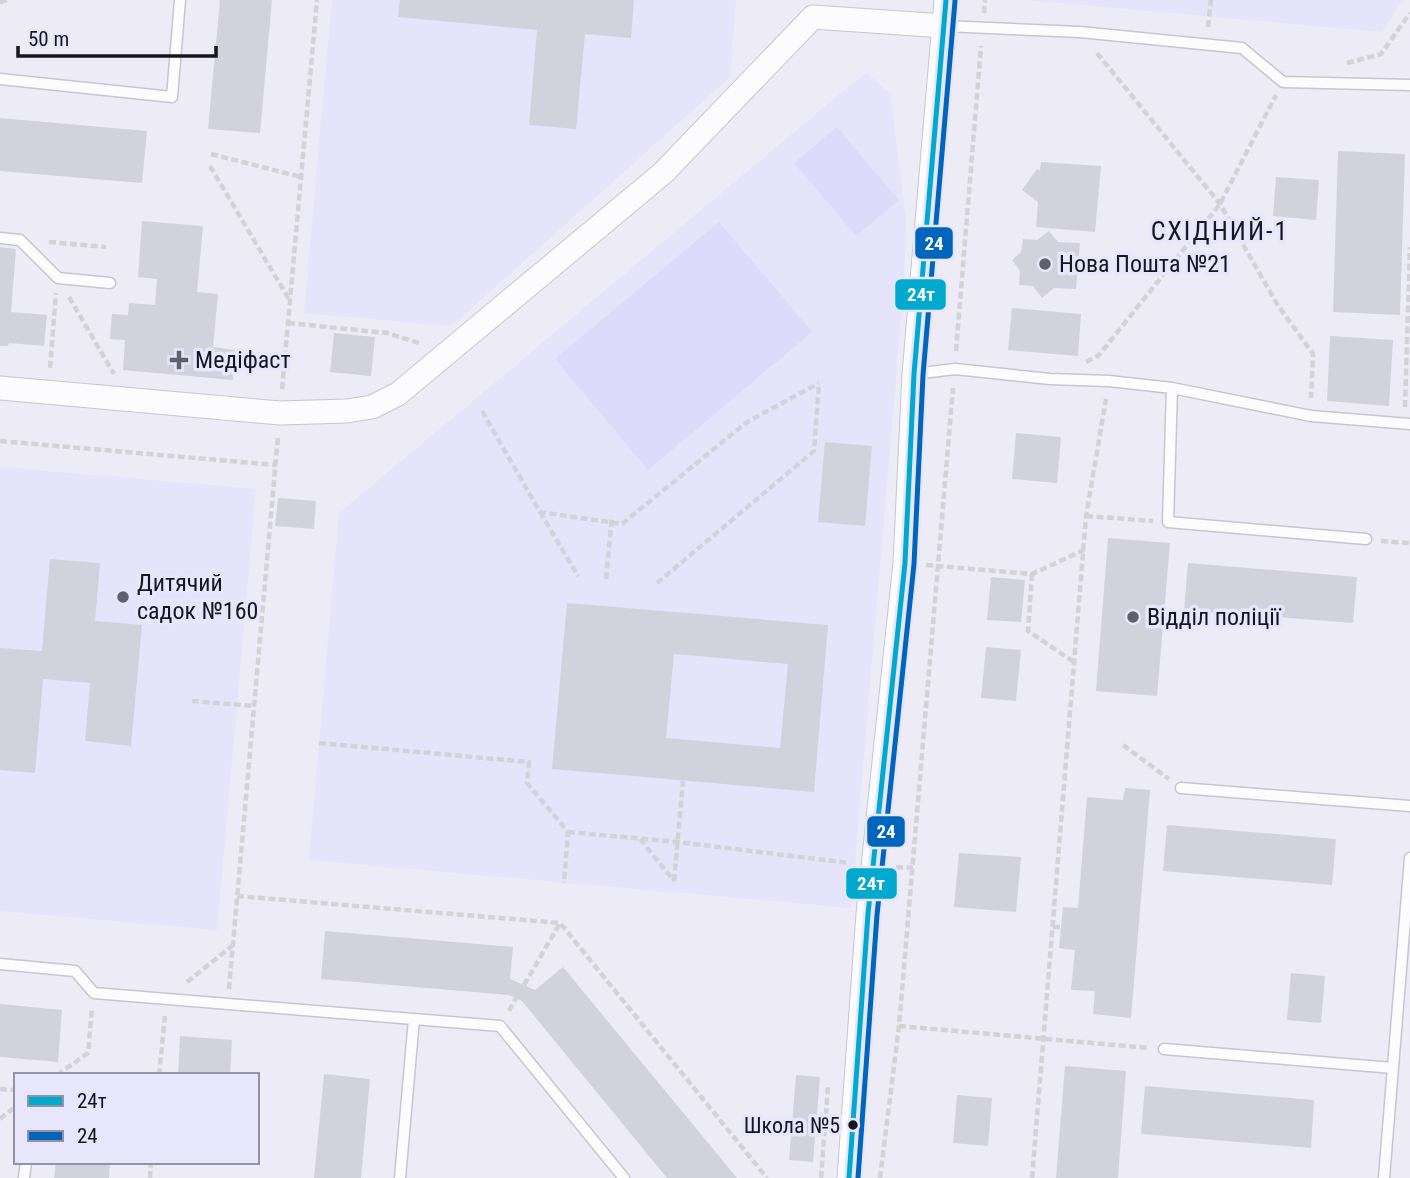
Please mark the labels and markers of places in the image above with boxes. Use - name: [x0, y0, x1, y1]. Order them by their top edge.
- place label: Нова Пошта №21: [1059, 250, 1231, 278]
- marker: Нова Пошта №21: [1037, 256, 1053, 272]
- place label: Медіфаст: [195, 346, 291, 374]
- marker: Медіфаст: [169, 350, 189, 370]
- place label: Дитячий садок №160: [137, 569, 258, 625]
- marker: Дитячий садок №160: [115, 589, 131, 605]
- place label: Відділ поліції: [1147, 603, 1282, 631]
- marker: Відділ поліції: [1125, 609, 1141, 625]
- place label: Школа №5: [744, 1113, 840, 1138]
- marker: Школа №5: [846, 1118, 860, 1132]

